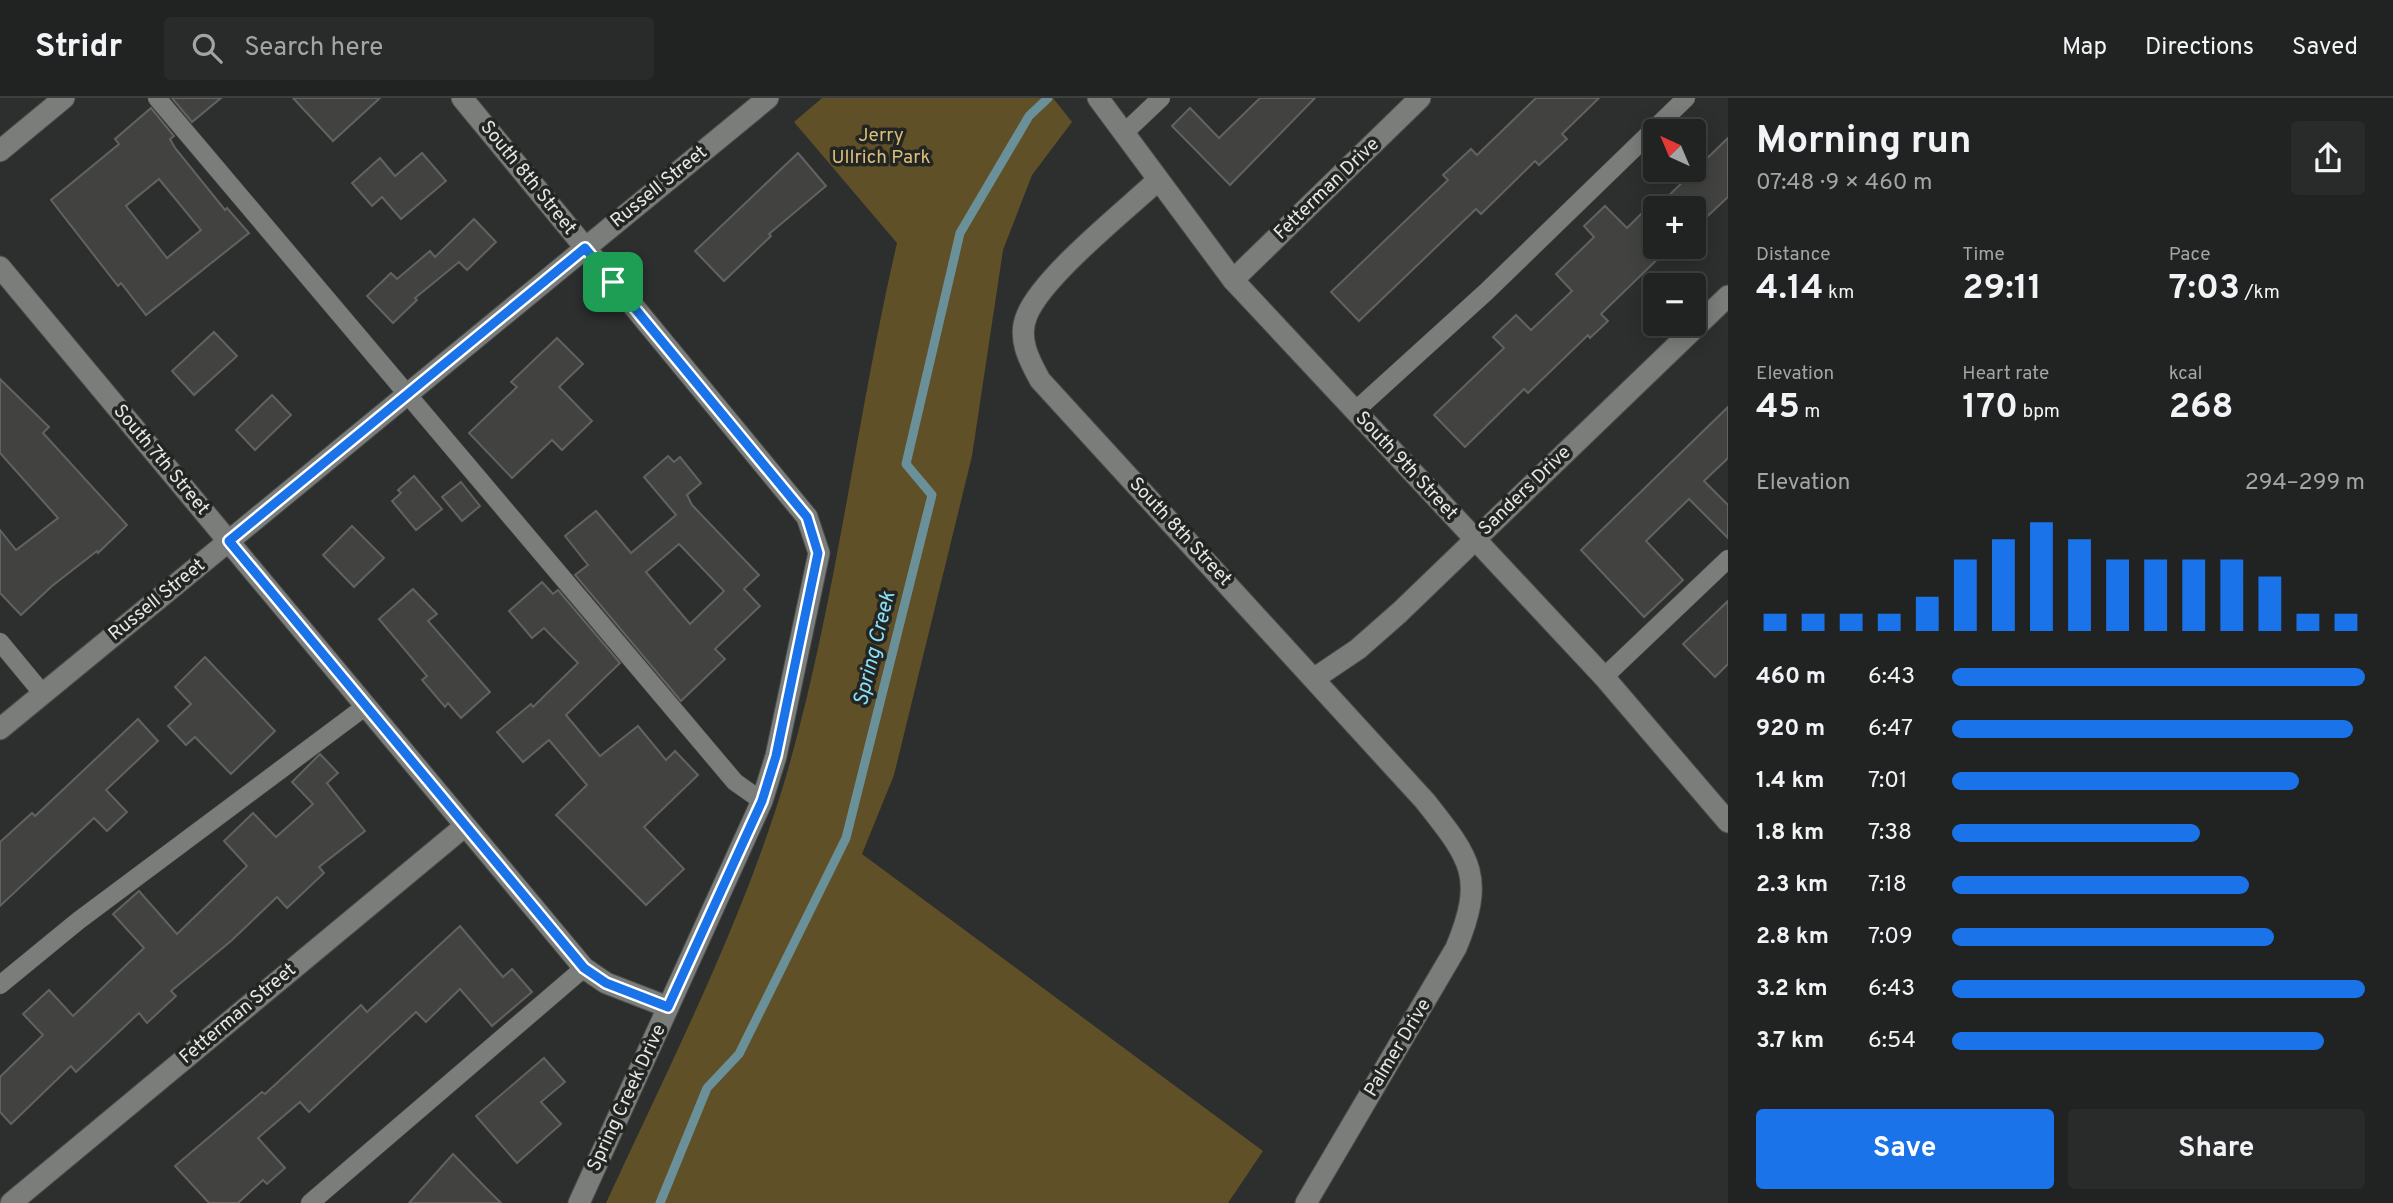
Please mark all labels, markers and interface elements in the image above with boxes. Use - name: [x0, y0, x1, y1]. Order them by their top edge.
- search box: [164, 17, 654, 80]
- text: Stridr: [35, 27, 122, 69]
- icon: search: [188, 29, 226, 67]
- text: Search here: [244, 32, 383, 65]
- text: Map: [2062, 33, 2107, 63]
- text: Directions: [2145, 33, 2254, 63]
- text: Saved: [2292, 33, 2358, 63]
- street label: South 8th Street: [475, 116, 581, 240]
- text: Morning run: [1756, 118, 1972, 167]
- north arrow: [1643, 119, 1706, 182]
- map controls: [1643, 119, 1706, 336]
- button: share: [2291, 121, 2365, 195]
- park label: Jerry Ullrich Park: [831, 124, 931, 170]
- street label: Fetterman Drive: [1269, 133, 1385, 245]
- street label: Russell Street: [606, 141, 712, 233]
- text: 07:48 · 9 × 460 m: [1756, 169, 1933, 198]
- button: +: [1643, 196, 1706, 259]
- text: Distance: [1756, 243, 1831, 267]
- text: Time: [1962, 243, 2005, 267]
- text: Pace: [2169, 243, 2210, 267]
- pin: [583, 252, 643, 312]
- icon: arrive: [594, 263, 632, 301]
- text: 4.14: [1756, 267, 1823, 311]
- text: 29:11: [1962, 267, 2042, 311]
- text: 7:03: [2169, 267, 2240, 311]
- button: −: [1643, 273, 1706, 336]
- text: km: [1823, 281, 1854, 305]
- text: /km: [2240, 281, 2280, 305]
- text: Elevation: [1756, 362, 1834, 386]
- text: Heart rate: [1962, 362, 2049, 386]
- text: kcal: [2169, 362, 2202, 386]
- text: 45: [1756, 386, 1800, 430]
- text: 170: [1962, 386, 2018, 430]
- text: 268: [2169, 386, 2234, 430]
- street label: South 7th Street: [108, 400, 214, 520]
- text: m: [1800, 400, 1820, 424]
- text: bpm: [2018, 400, 2060, 424]
- street label: South 9th Street: [1350, 407, 1462, 525]
- street label: Sanders Drive: [1474, 441, 1576, 541]
- text: Elevation: [1756, 469, 1851, 498]
- text: 294–299 m: [2245, 469, 2365, 498]
- street label: South 8th Street: [1124, 473, 1236, 591]
- street label: Russell Street: [104, 554, 210, 646]
- water label: Spring Creek: [848, 589, 902, 709]
- text: 460 m: [1756, 663, 1826, 692]
- text: 6:43: [1868, 663, 1915, 692]
- text: 920 m: [1756, 715, 1825, 744]
- text: 6:47: [1868, 715, 1913, 744]
- text: 1.4 km: [1756, 767, 1824, 796]
- text: 7:01: [1868, 767, 1908, 796]
- text: 1.8 km: [1756, 819, 1824, 848]
- text: 7:38: [1868, 819, 1912, 848]
- text: 2.3 km: [1756, 871, 1828, 900]
- text: 7:18: [1868, 871, 1907, 900]
- text: 2.8 km: [1756, 923, 1829, 952]
- text: 7:09: [1868, 923, 1913, 952]
- street label: Fetterman Street: [175, 958, 301, 1070]
- text: 3.2 km: [1756, 975, 1828, 1004]
- text: 6:43: [1868, 975, 1915, 1004]
- street label: Palmer Drive: [1359, 995, 1437, 1101]
- street label: Spring Creek Drive: [582, 1020, 672, 1176]
- text: 3.7 km: [1756, 1027, 1824, 1056]
- text: 6:54: [1868, 1027, 1916, 1056]
- button: Save: [1756, 1109, 2054, 1189]
- button: Share: [2068, 1109, 2365, 1189]

